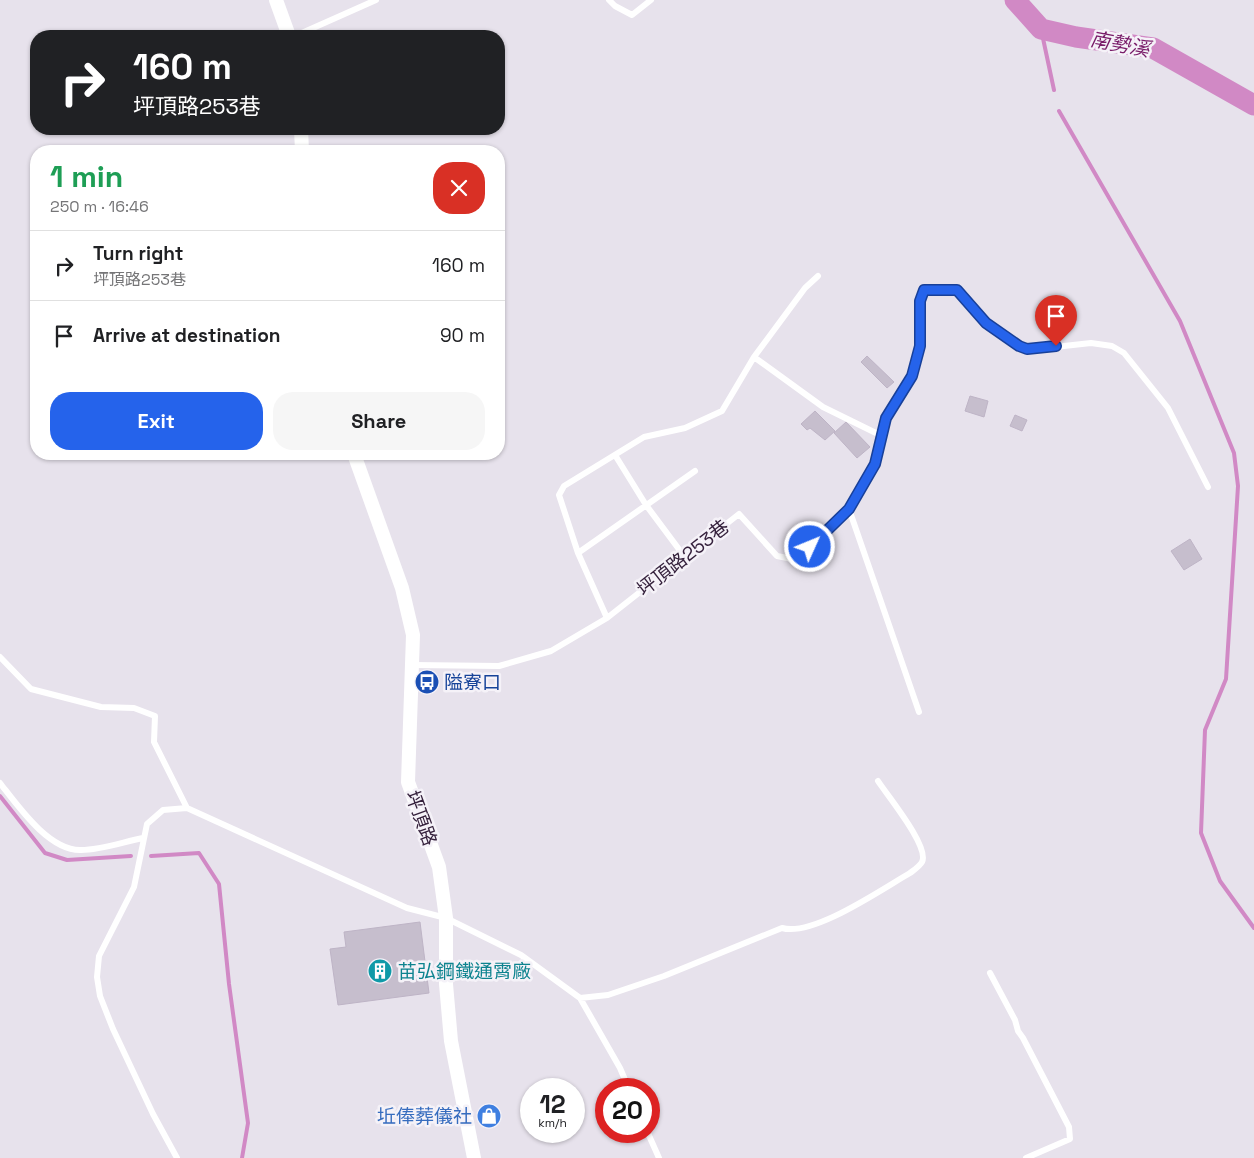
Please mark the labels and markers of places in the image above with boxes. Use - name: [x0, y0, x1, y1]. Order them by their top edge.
- pin: [1035, 295, 1077, 346]
- bus stop icon: 隘寮口: [414, 669, 440, 695]
- place label: 隘寮口: [444, 670, 501, 695]
- building icon: 苗弘鋼鐵通霄廠: [367, 958, 393, 984]
- place label: 苗弘鋼鐵通霄廠: [398, 959, 531, 984]
- shop icon: 坵俸葬儀社: [476, 1103, 502, 1129]
- place label: 坵俸葬儀社: [377, 1104, 472, 1129]

